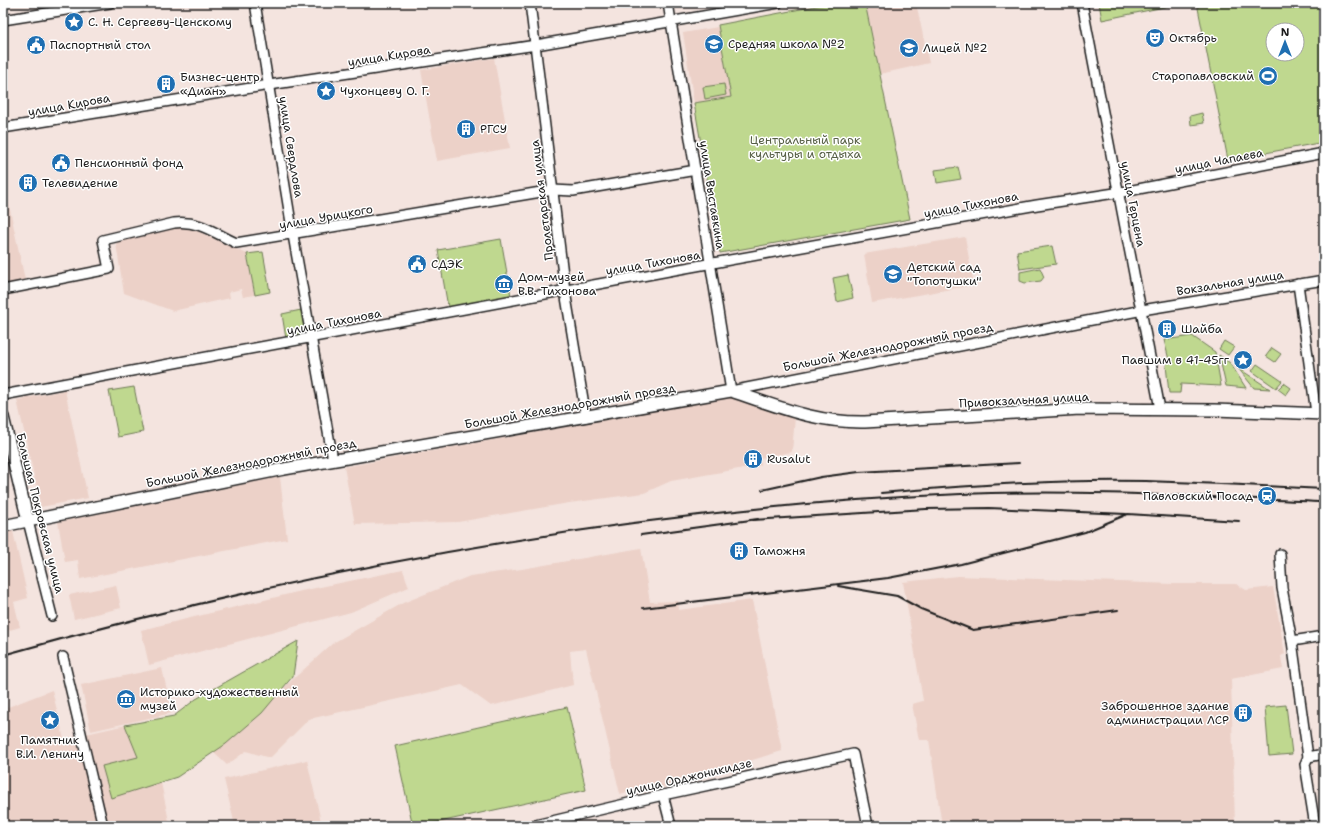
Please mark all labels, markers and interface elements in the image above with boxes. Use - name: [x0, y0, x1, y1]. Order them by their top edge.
- place icon: С. Н. Сергееву-Ценскому: [63, 11, 85, 33]
- place label: С. Н. Сергееву-Ценскому: [88, 14, 232, 30]
- north arrow: [1265, 22, 1305, 62]
- text: N: [1281, 25, 1290, 40]
- theatre icon: Октябрь: [1144, 27, 1166, 49]
- place label: Октябрь: [1169, 30, 1217, 46]
- school or university icon: Средняя школа №2: [703, 33, 725, 55]
- public building icon: Паспортный стол: [25, 34, 47, 56]
- place label: Средняя школа №2: [728, 36, 845, 52]
- place label: Паспортный стол: [50, 37, 151, 53]
- school or university icon: Лицей №2: [898, 37, 920, 59]
- place label: Лицей №2: [923, 40, 988, 56]
- street label: улица Кирова: [347, 41, 432, 70]
- sports icon: Старопавловский: [1257, 65, 1279, 87]
- place label: Старопавловский: [1152, 68, 1254, 84]
- place label: Бизнес-центр «Диан»: [180, 69, 260, 99]
- building icon: Бизнес-центр «Диан»: [155, 73, 177, 95]
- place icon: Чухонцеву О. Г.: [315, 80, 337, 102]
- place label: Чухонцеву О. Г.: [340, 83, 429, 99]
- street label: улица Кирова: [27, 90, 112, 120]
- street label: улица Свердлова: [275, 95, 307, 199]
- building icon: РГСУ: [455, 118, 477, 140]
- place label: РГСУ: [480, 121, 507, 137]
- park label: Центральный парк культуры и отдыха: [749, 132, 861, 162]
- street label: Пролетарская улица: [527, 138, 557, 261]
- street label: улица Выставкина: [695, 139, 729, 251]
- street label: улица Чапаева: [1173, 144, 1265, 177]
- public building icon: Пенсионный фонд: [50, 152, 72, 174]
- place label: Пенсионный фонд: [75, 155, 184, 171]
- street label: улица Герцена: [1117, 160, 1149, 249]
- building icon: Телевидение: [17, 172, 39, 194]
- place label: Телевидение: [42, 175, 118, 191]
- street label: улица Тихонова: [922, 188, 1020, 222]
- street label: улица Урицкого: [278, 201, 374, 233]
- street label: улица Тихонова: [604, 247, 702, 279]
- public building icon: СДЭК: [406, 253, 428, 275]
- place label: СДЭК: [431, 256, 463, 272]
- place label: Детский сад "Топотушки": [907, 259, 981, 289]
- school or university icon: Детский сад "Топотушки": [882, 263, 904, 285]
- street label: Вокзальная улица: [1175, 267, 1285, 299]
- place label: Дом-музей В.В. Тихонова: [518, 269, 597, 299]
- museum icon: Дом-музей В.В. Тихонова: [493, 273, 515, 295]
- street label: улица Тихонова: [285, 305, 383, 339]
- building icon: Шайба: [1156, 318, 1178, 340]
- street label: Большой Железнодорожный проезд: [781, 319, 995, 375]
- place label: Шайба: [1181, 321, 1223, 337]
- place icon: Павшим в 41-45гг: [1232, 349, 1254, 371]
- place label: Павшим в 41-45гг: [1122, 352, 1230, 368]
- street label: Большой Железнодорожный проезд: [463, 379, 677, 432]
- street label: Привокзальная улица: [959, 389, 1090, 411]
- street label: Большая Покровская улица: [12, 431, 68, 595]
- street label: Большой Железнодорожный проезд: [144, 435, 358, 491]
- building icon: Rusalut: [742, 448, 764, 470]
- place label: Rusalut: [767, 451, 811, 467]
- station icon: Павловский Посад: [1256, 485, 1278, 507]
- place label: Павловский Посад: [1143, 488, 1253, 504]
- building icon: Таможня: [728, 540, 750, 562]
- place label: Таможня: [753, 543, 806, 559]
- place label: Историко-художественный музей: [140, 684, 299, 714]
- museum icon: Историко-художественный музей: [115, 688, 137, 710]
- place label: Заброшенное здание администрации ЛСР: [1101, 698, 1229, 728]
- building icon: Заброшенное здание администрации ЛСР: [1232, 702, 1254, 724]
- place icon: Памятник В.И. Ленину: [39, 709, 61, 731]
- place label: Памятник В.И. Ленину: [16, 732, 84, 762]
- street label: улица Орджоникидзе: [624, 755, 754, 799]

